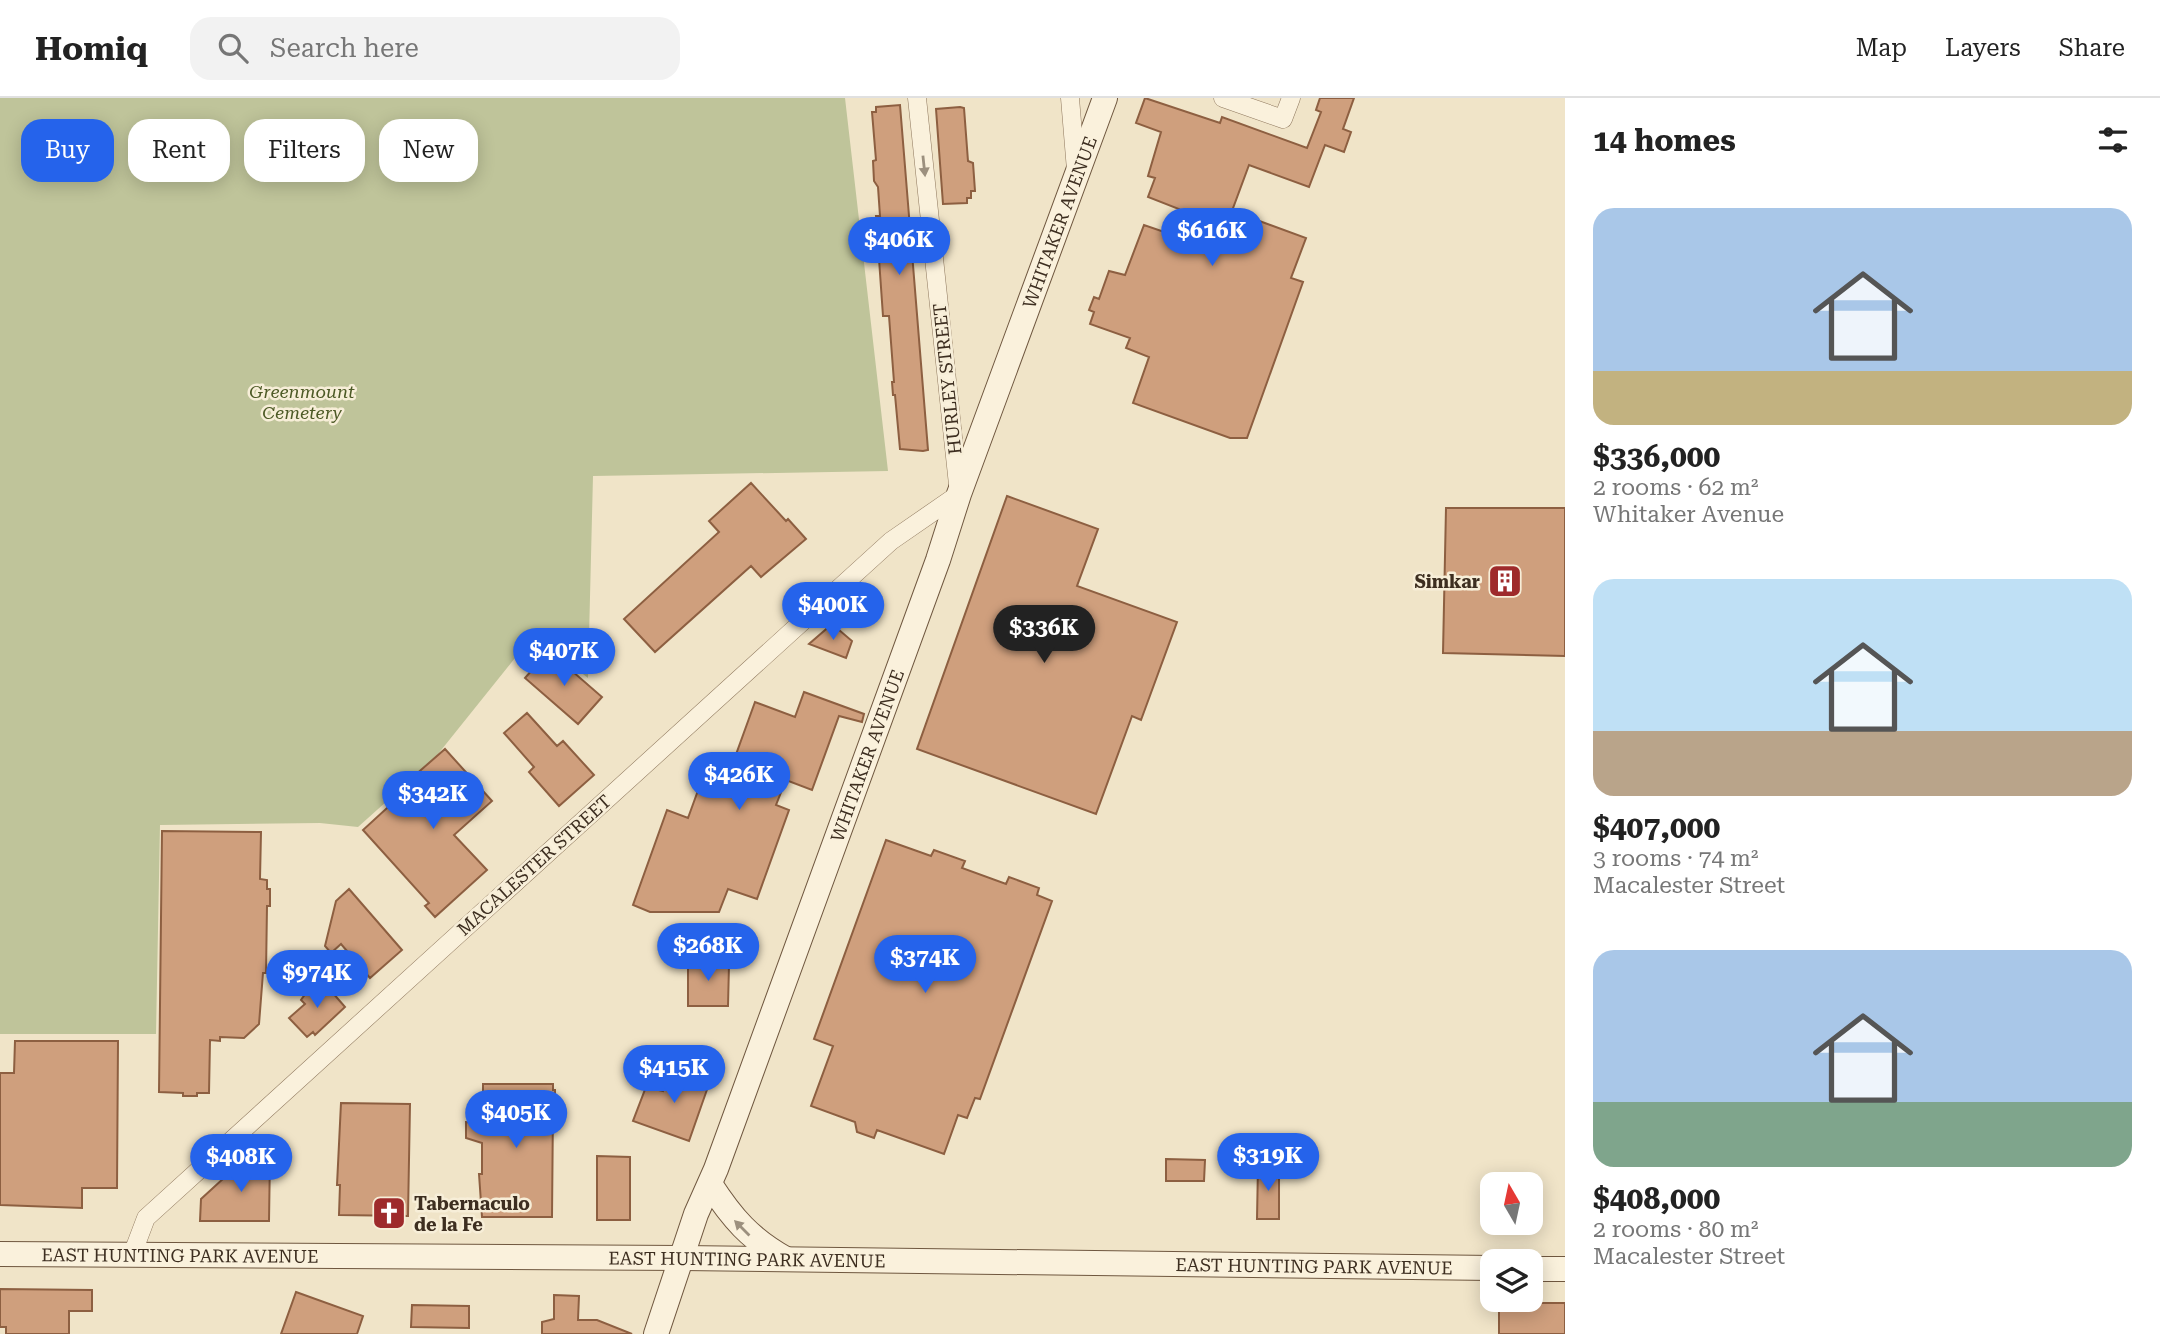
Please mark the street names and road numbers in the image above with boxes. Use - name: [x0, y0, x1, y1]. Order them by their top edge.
- street label: WHITAKER AVENUE: [1018, 133, 1101, 311]
- street label: HURLEY STREET: [929, 302, 965, 456]
- street label: WHITAKER AVENUE: [826, 666, 908, 844]
- street label: MACALESTER STREET: [453, 790, 615, 940]
- street label: EAST HUNTING PARK AVENUE: [41, 1244, 319, 1266]
- street label: EAST HUNTING PARK AVENUE: [608, 1247, 886, 1271]
- street label: EAST HUNTING PARK AVENUE: [1175, 1254, 1453, 1278]

